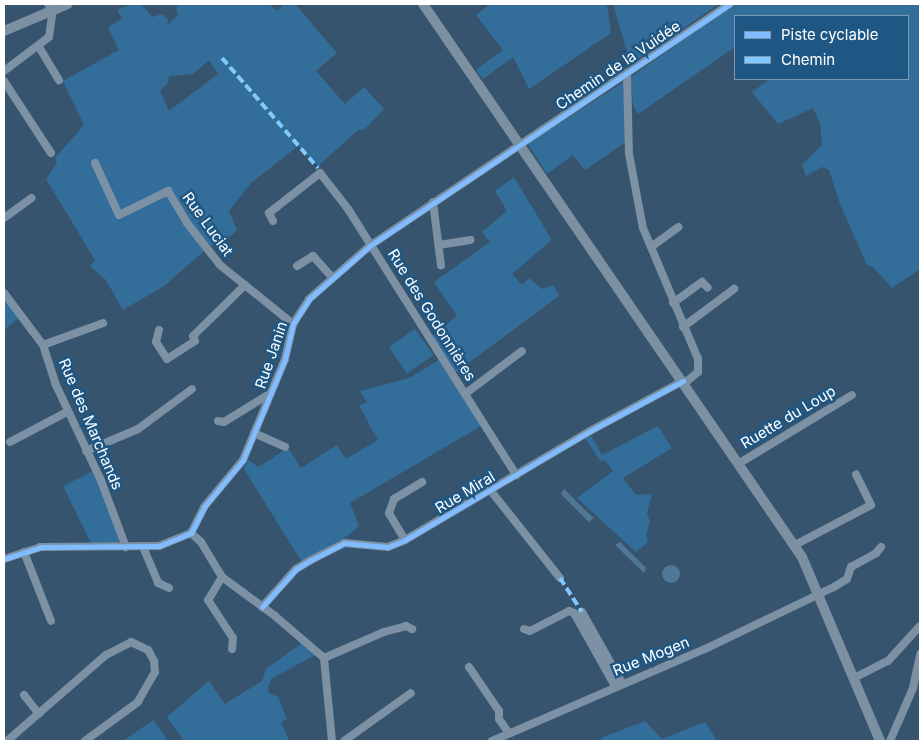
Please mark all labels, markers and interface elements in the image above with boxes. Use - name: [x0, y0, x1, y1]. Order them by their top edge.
- legend: [734, 15, 909, 80]
- street label: Chemin de la Vuidée: [552, 17, 684, 113]
- text: Piste cyclable: [781, 25, 878, 44]
- text: Chemin: [781, 50, 835, 69]
- street label: Rue Luciat: [179, 189, 237, 259]
- street label: Rue des Godonnières: [384, 246, 480, 384]
- street label: Rue Janin: [251, 319, 291, 391]
- street label: Rue des Marchands: [55, 356, 127, 492]
- street label: Ruette du Loup: [737, 382, 839, 452]
- street label: Rue Miral: [432, 467, 498, 517]
- street label: Rue Mogen: [610, 633, 692, 679]

